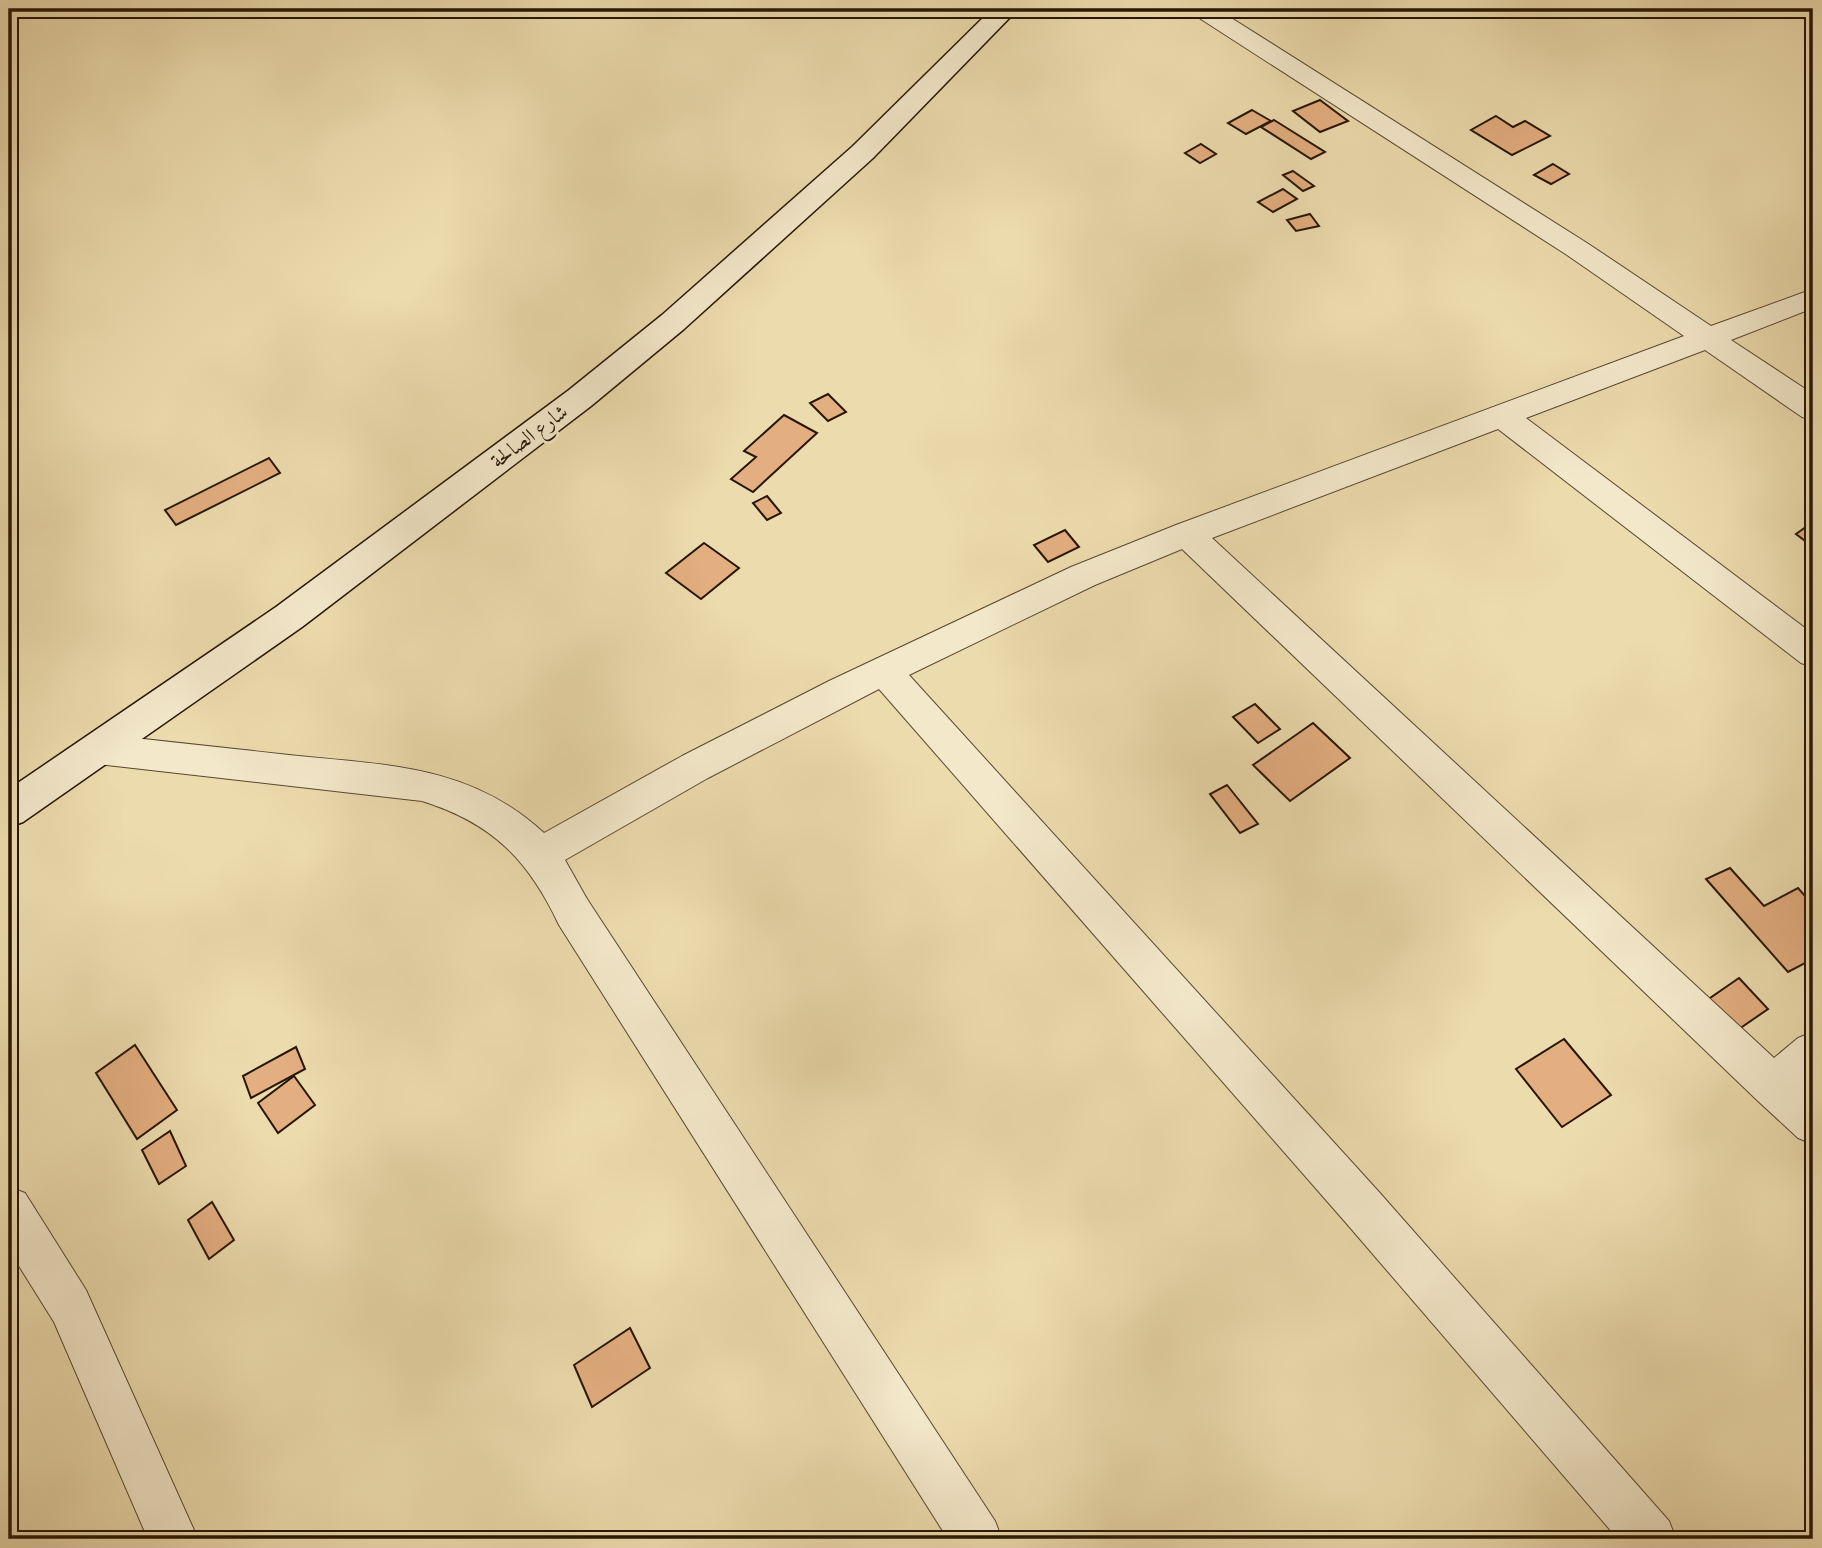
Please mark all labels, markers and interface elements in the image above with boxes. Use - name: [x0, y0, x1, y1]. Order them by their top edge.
- street label: شارع الصالحة: [485, 398, 576, 477]

